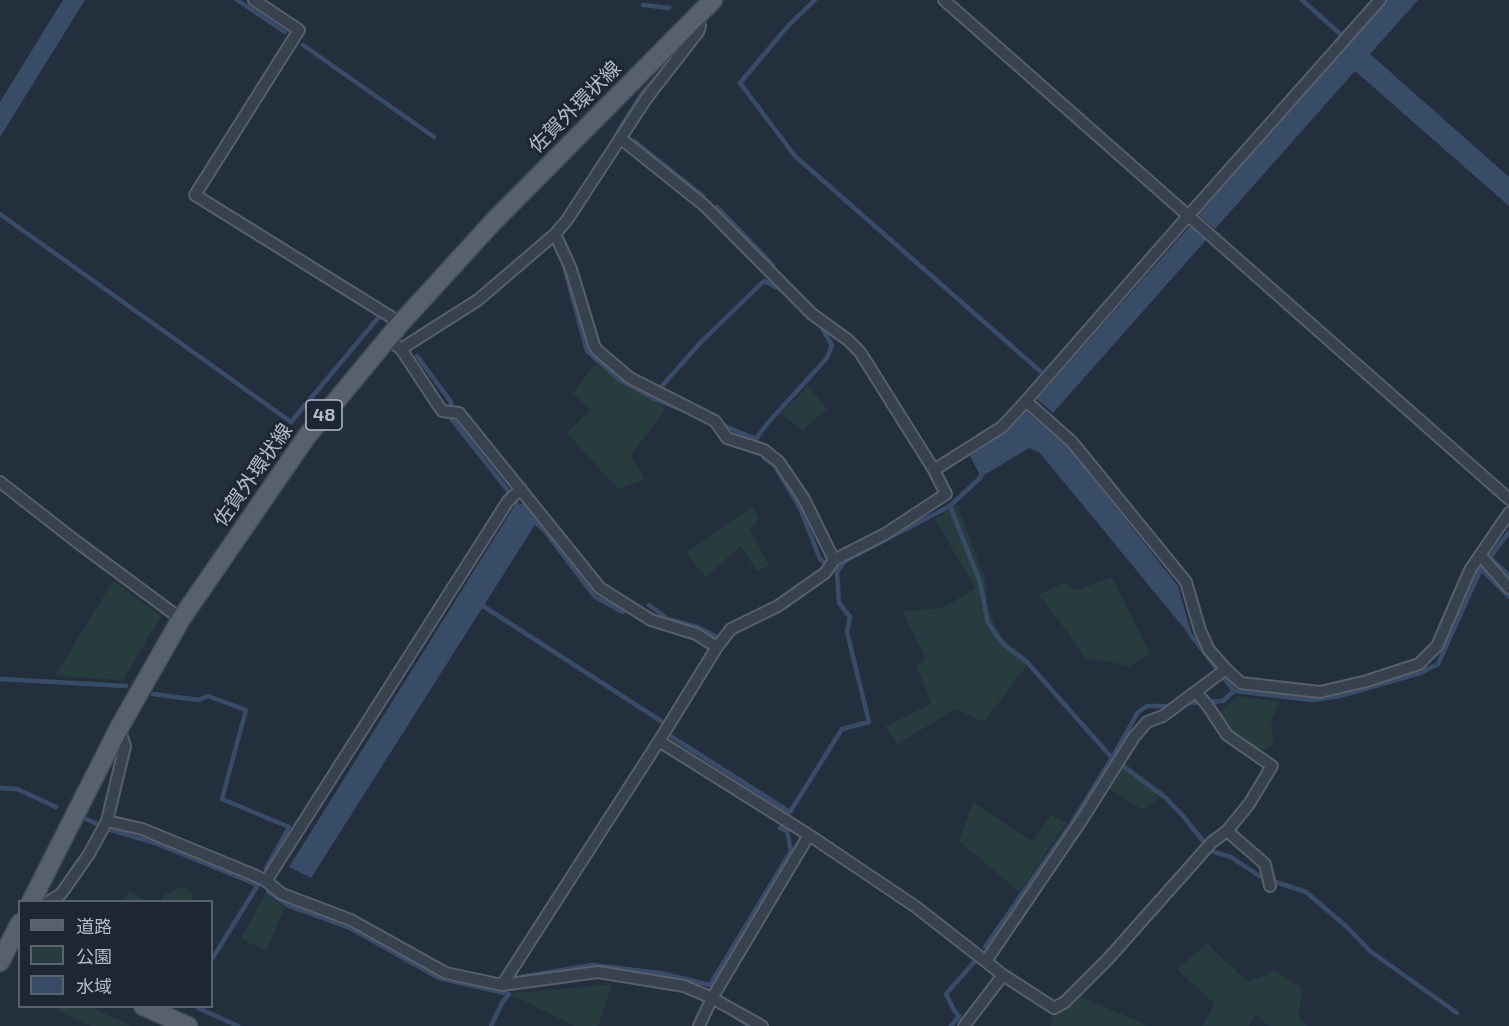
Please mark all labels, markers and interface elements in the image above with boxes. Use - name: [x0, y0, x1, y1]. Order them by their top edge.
- street label: 佐賀外環状線: [524, 56, 626, 158]
- road number: 48: [306, 400, 342, 430]
- street label: 佐賀外環状線: [209, 419, 297, 531]
- legend: [18, 900, 213, 1008]
- text: 道路: [76, 915, 112, 937]
- text: 公園: [76, 945, 112, 967]
- text: 水域: [76, 975, 112, 997]

